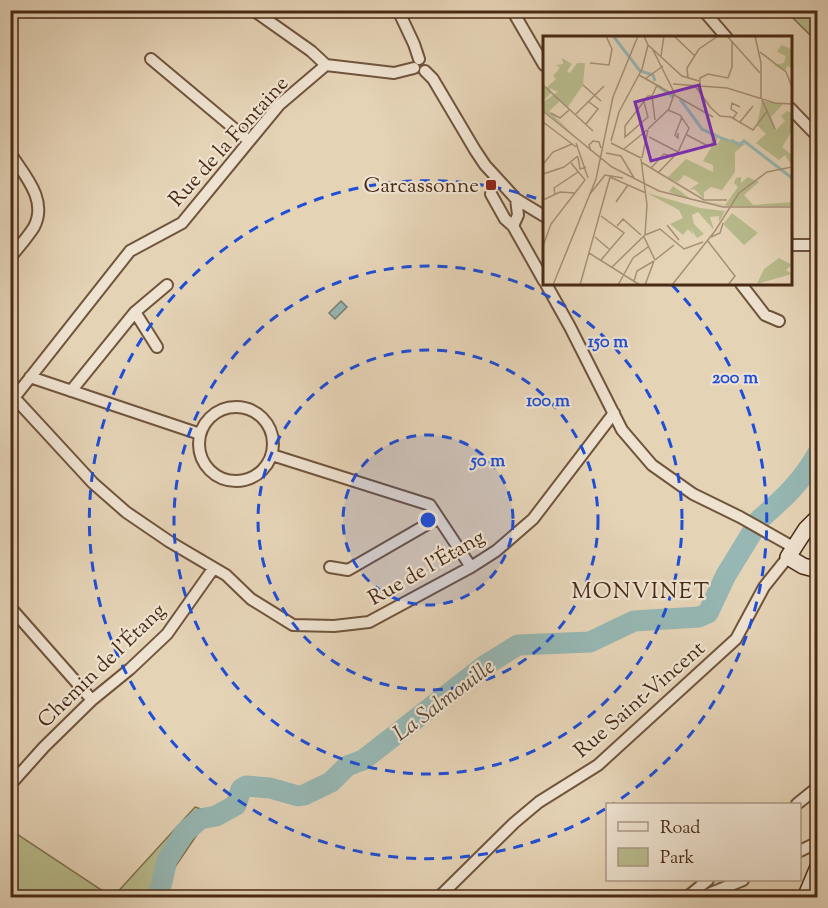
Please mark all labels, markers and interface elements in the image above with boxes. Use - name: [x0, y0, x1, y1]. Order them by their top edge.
- inset map: [543, 36, 792, 285]
- street label: Rue de la Fontaine: [163, 70, 296, 214]
- place label: Carcassonne: [364, 172, 479, 202]
- marker: Carcassonne: [484, 178, 498, 192]
- text: 150 m: [588, 330, 628, 356]
- text: 200 m: [712, 366, 758, 392]
- text: 100 m: [526, 389, 570, 415]
- text: 50 m: [469, 449, 505, 475]
- centre of rings: [418, 510, 438, 530]
- street label: Rue de l'Étang: [363, 523, 491, 614]
- district label: MONVINET: [571, 577, 711, 609]
- street label: Chemin de l'Étang: [31, 597, 173, 736]
- street label: Rue Saint-Vincent: [568, 635, 713, 766]
- water label: La Salmouille: [387, 652, 503, 750]
- legend: [606, 803, 801, 881]
- text: Road: [660, 816, 700, 842]
- text: Park: [660, 846, 695, 872]

